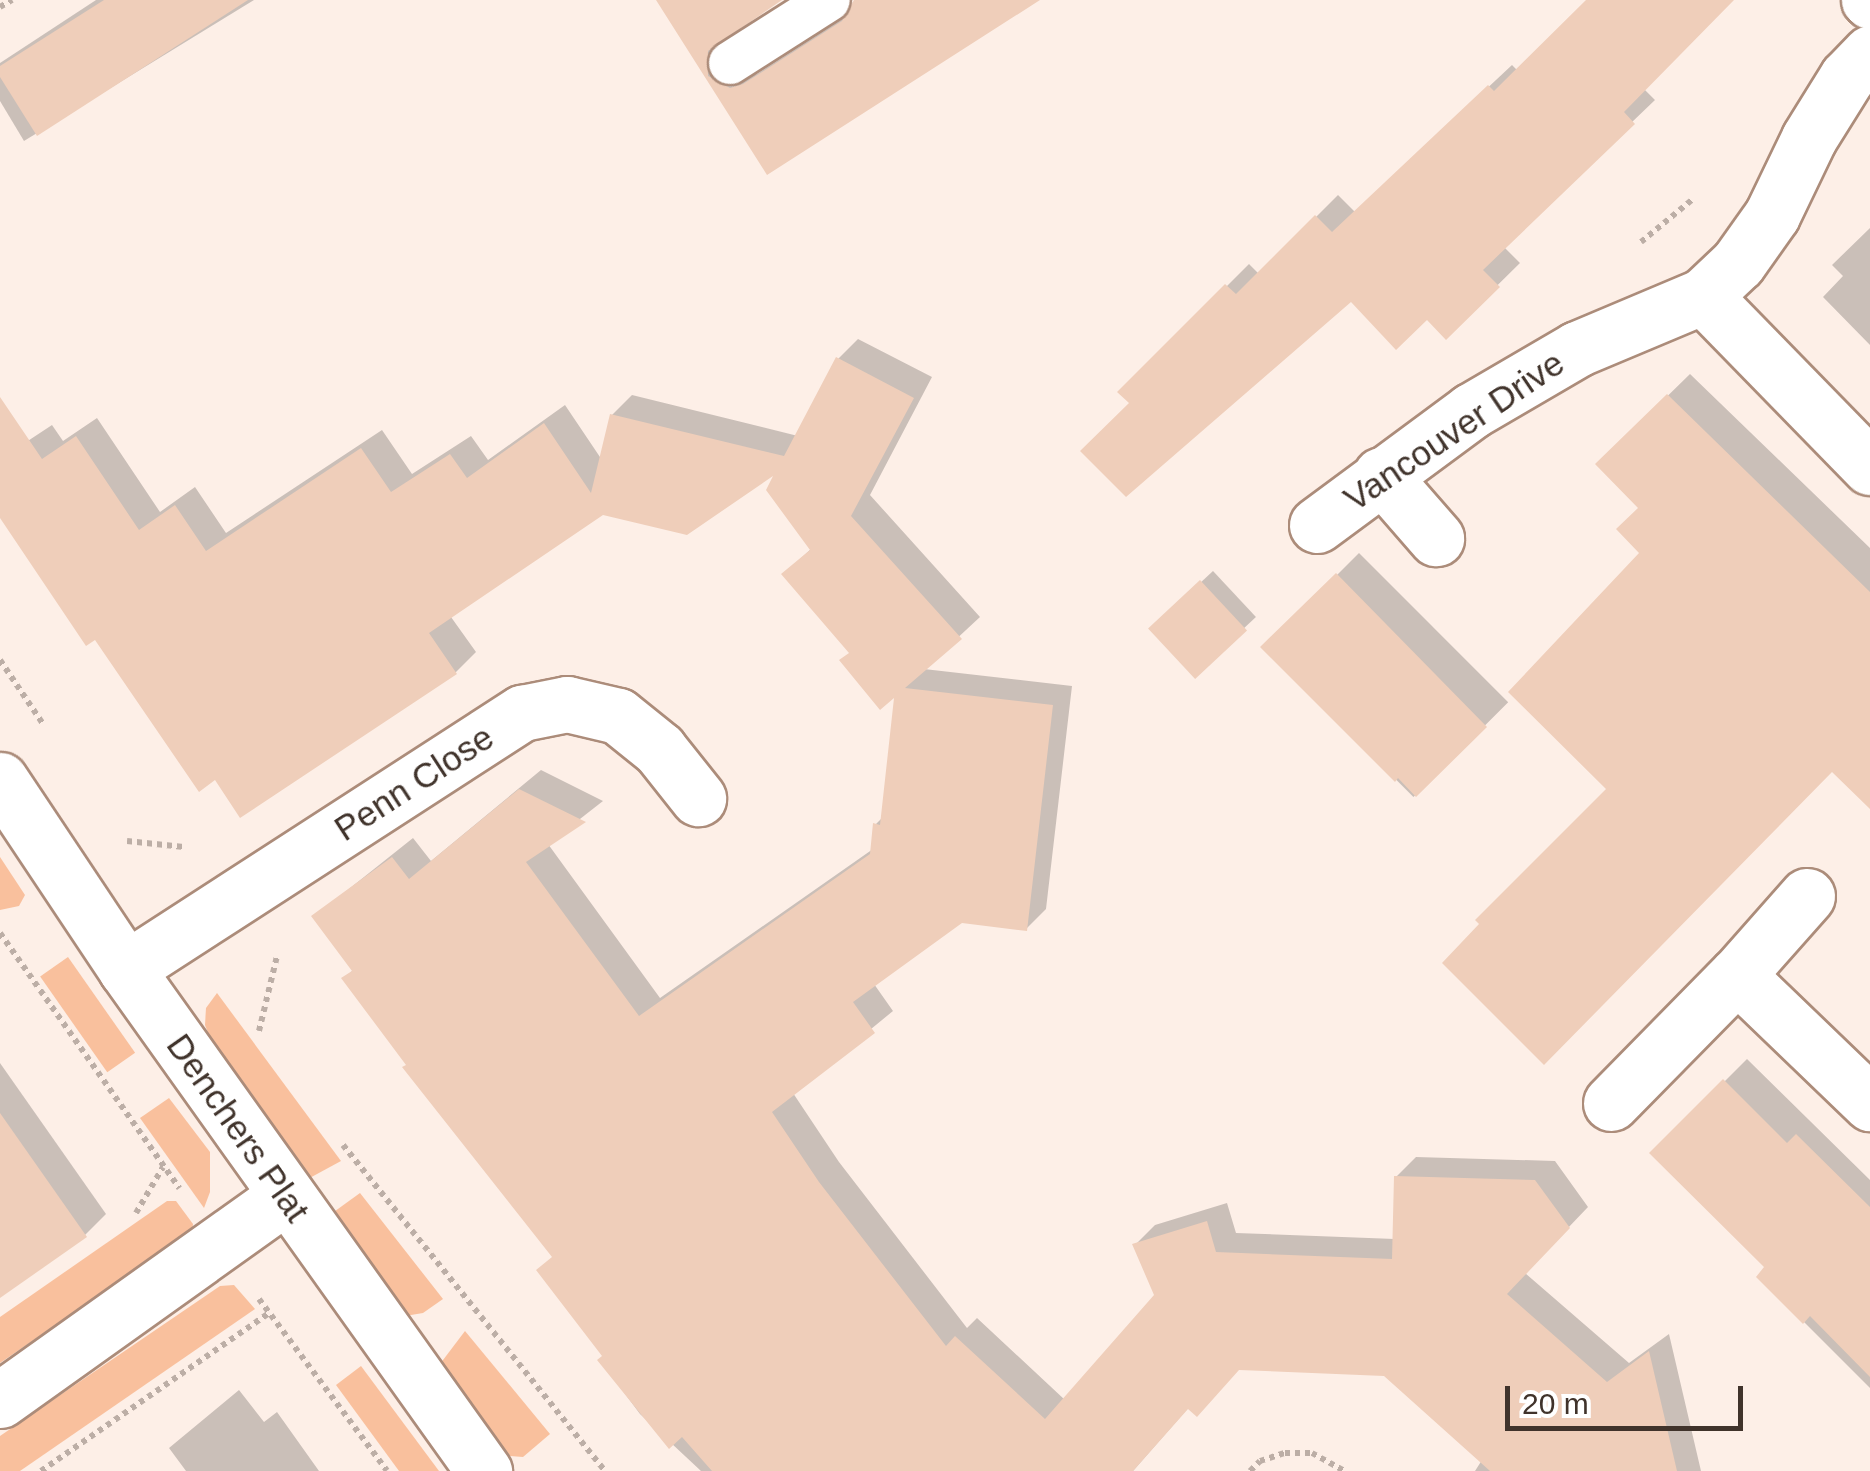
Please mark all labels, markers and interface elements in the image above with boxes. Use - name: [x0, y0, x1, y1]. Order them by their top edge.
- street label: Vancouver Drive: [1336, 342, 1572, 520]
- street label: Penn Close: [327, 716, 501, 850]
- street label: Denchers Plat: [158, 1026, 318, 1230]
- scale bar: [1510, 1366, 1748, 1428]
- text: 20 m: [1522, 1387, 1589, 1420]

